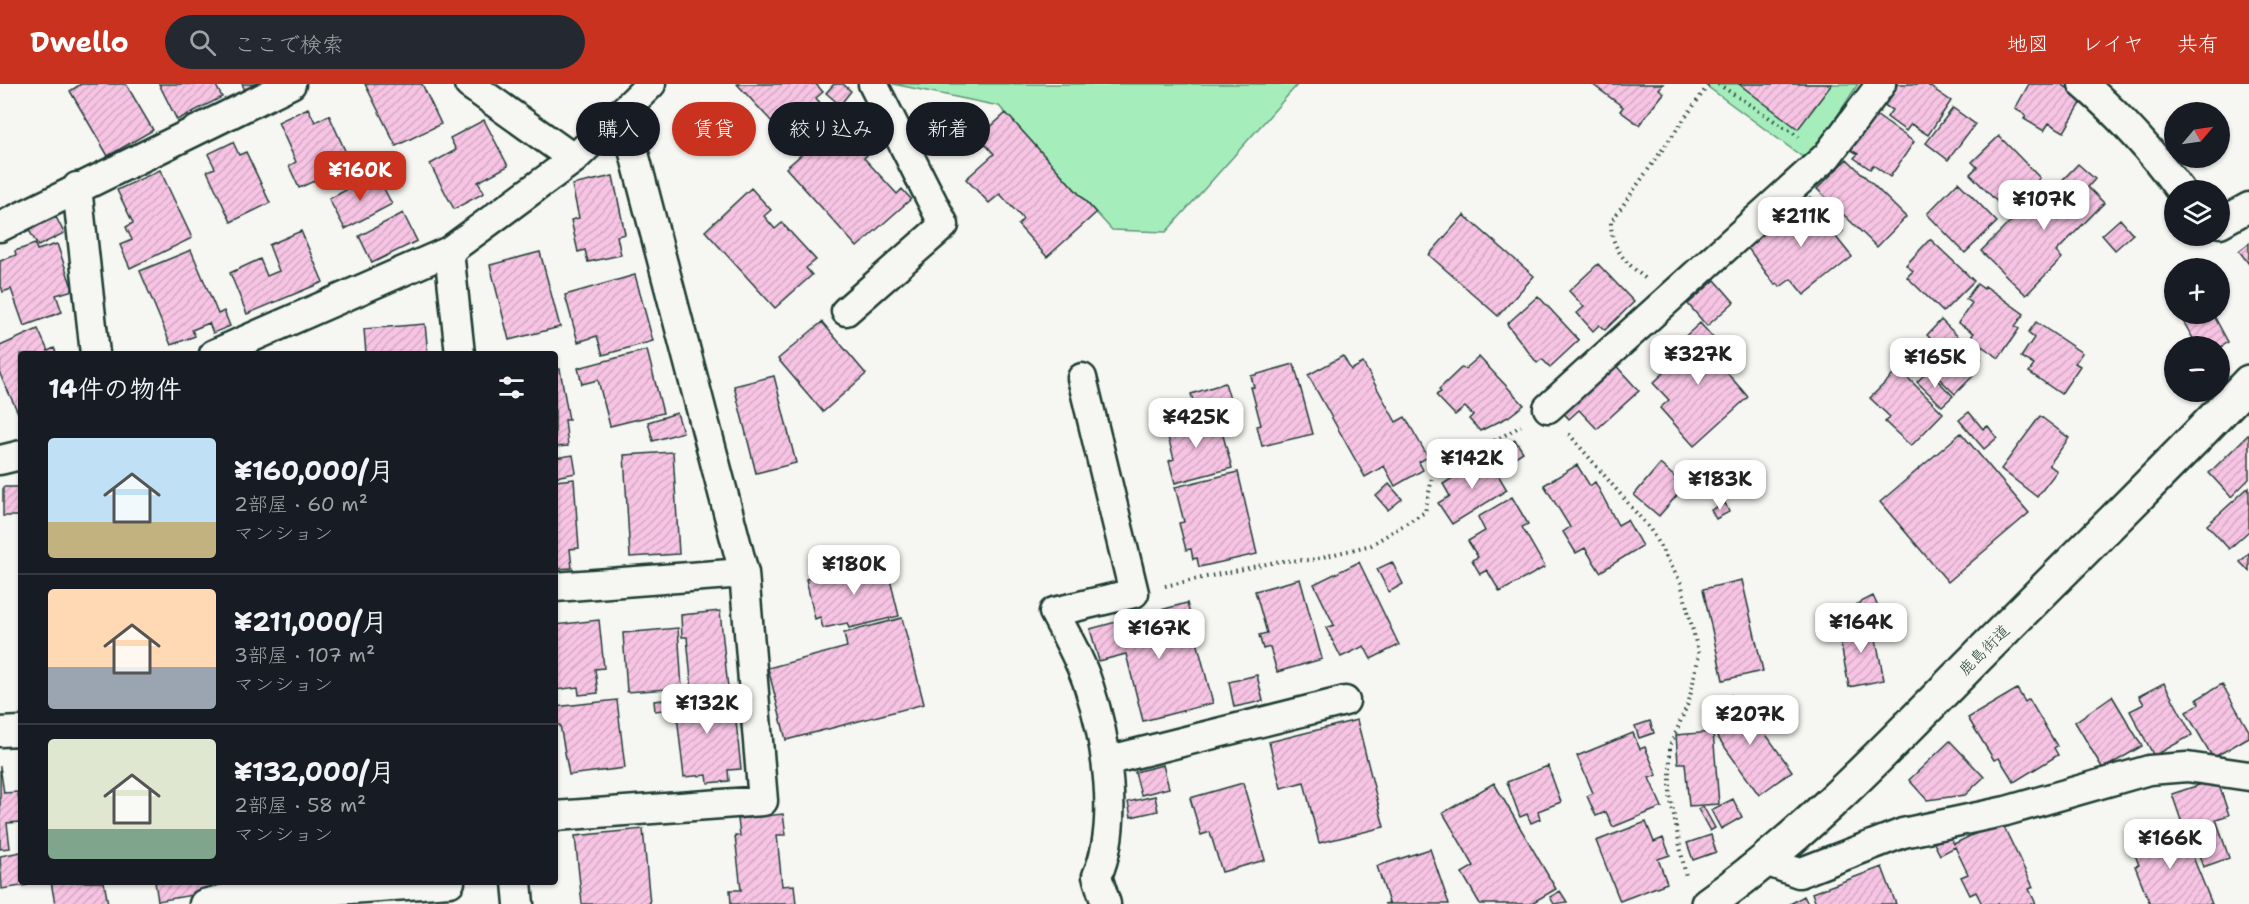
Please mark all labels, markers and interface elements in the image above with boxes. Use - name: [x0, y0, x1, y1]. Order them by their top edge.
- search box: [165, 15, 585, 69]
- text: Dwello: [30, 23, 129, 61]
- icon: search: [186, 26, 219, 59]
- text: ここで検索: [234, 30, 344, 59]
- text: 地図: [2007, 30, 2049, 58]
- text: レイヤ: [2082, 30, 2144, 58]
- text: 共有: [2177, 30, 2219, 58]
- chip: 購入: [576, 102, 660, 156]
- chip: 賃貸: [672, 102, 756, 156]
- chip: 絞り込み: [768, 102, 894, 156]
- chip: 新着: [906, 102, 990, 156]
- north arrow: [2164, 102, 2230, 168]
- map controls: [2164, 102, 2230, 402]
- pin: ¥160K: [318, 151, 402, 202]
- text: ¥160K: [328, 157, 392, 183]
- pin: ¥107K: [2002, 180, 2086, 231]
- button: layers: [2164, 180, 2230, 246]
- text: ¥107K: [2012, 186, 2076, 212]
- pin: ¥211K: [1759, 197, 1843, 248]
- text: ¥211K: [1772, 203, 1830, 229]
- button: +: [2164, 258, 2230, 324]
- pin: ¥327K: [1656, 335, 1740, 386]
- button: −: [2164, 336, 2230, 402]
- pin: ¥165K: [1893, 338, 1977, 389]
- text: ¥327K: [1664, 341, 1732, 367]
- text: ¥165K: [1904, 344, 1966, 370]
- text: 14件の物件: [48, 371, 182, 406]
- icon: filters: [495, 371, 528, 404]
- pin: ¥425K: [1154, 398, 1238, 449]
- text: ¥425K: [1163, 404, 1229, 430]
- pin: ¥142K: [1430, 439, 1514, 490]
- text: ¥142K: [1441, 445, 1503, 471]
- text: ¥160,000/月: [234, 453, 394, 488]
- pin: ¥183K: [1678, 460, 1762, 511]
- icon: home: [96, 462, 168, 534]
- text: ¥183K: [1688, 466, 1752, 492]
- text: 2部屋 · 60 m²: [234, 491, 368, 517]
- text: マンション: [234, 520, 333, 546]
- pin: ¥180K: [812, 545, 896, 596]
- text: ¥180K: [822, 551, 886, 577]
- pin: ¥164K: [1819, 603, 1903, 654]
- text: ¥211,000/月: [234, 604, 388, 639]
- pin: ¥167K: [1117, 609, 1201, 660]
- text: ¥164K: [1829, 609, 1893, 635]
- icon: home: [96, 613, 168, 685]
- text: ¥167K: [1128, 615, 1190, 641]
- street label: 鹿島街道: [1954, 620, 2014, 680]
- text: 3部屋 · 107 m²: [234, 642, 375, 668]
- text: マンション: [234, 671, 333, 697]
- pin: ¥132K: [665, 684, 749, 735]
- text: ¥132K: [675, 690, 739, 716]
- pin: ¥207K: [1708, 695, 1792, 746]
- text: ¥207K: [1716, 701, 1784, 727]
- text: ¥132,000/月: [234, 754, 395, 789]
- icon: home: [96, 763, 168, 835]
- text: 2部屋 · 58 m²: [234, 792, 366, 818]
- pin: ¥166K: [2128, 819, 2212, 870]
- text: マンション: [234, 821, 333, 847]
- text: ¥166K: [2138, 825, 2202, 851]

